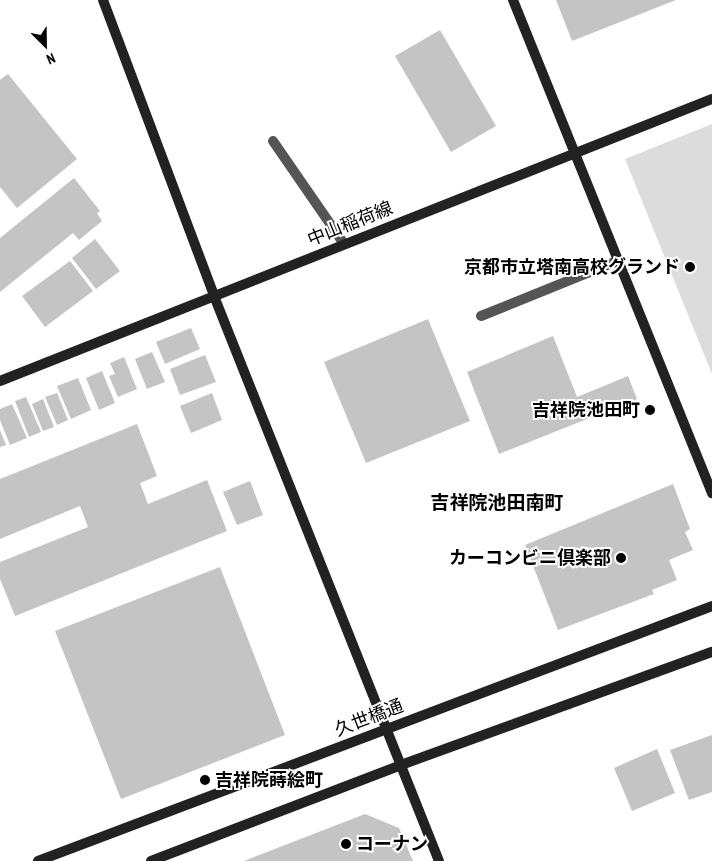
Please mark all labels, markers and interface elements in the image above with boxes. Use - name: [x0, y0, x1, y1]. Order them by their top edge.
- north arrow: [20, 20, 70, 70]
- text: N: [44, 49, 58, 69]
- street label: 中山稲荷線: [304, 197, 396, 251]
- place label: 京都市立塔南高校グランド: [464, 256, 680, 278]
- marker: 京都市立塔南高校グランド: [684, 261, 696, 273]
- place label: 吉祥院池田町: [532, 399, 640, 421]
- marker: 吉祥院池田町: [644, 404, 656, 416]
- district label: 吉祥院池田南町: [431, 492, 563, 514]
- place label: カーコンビニ倶楽部: [449, 547, 611, 569]
- marker: カーコンビニ倶楽部: [615, 552, 627, 564]
- street label: 久世橋通: [332, 695, 406, 741]
- place label: 吉祥院蒔絵町: [215, 769, 323, 791]
- marker: 吉祥院蒔絵町: [199, 774, 211, 786]
- place label: コーナン: [356, 833, 428, 855]
- marker: コーナン: [340, 838, 352, 850]

